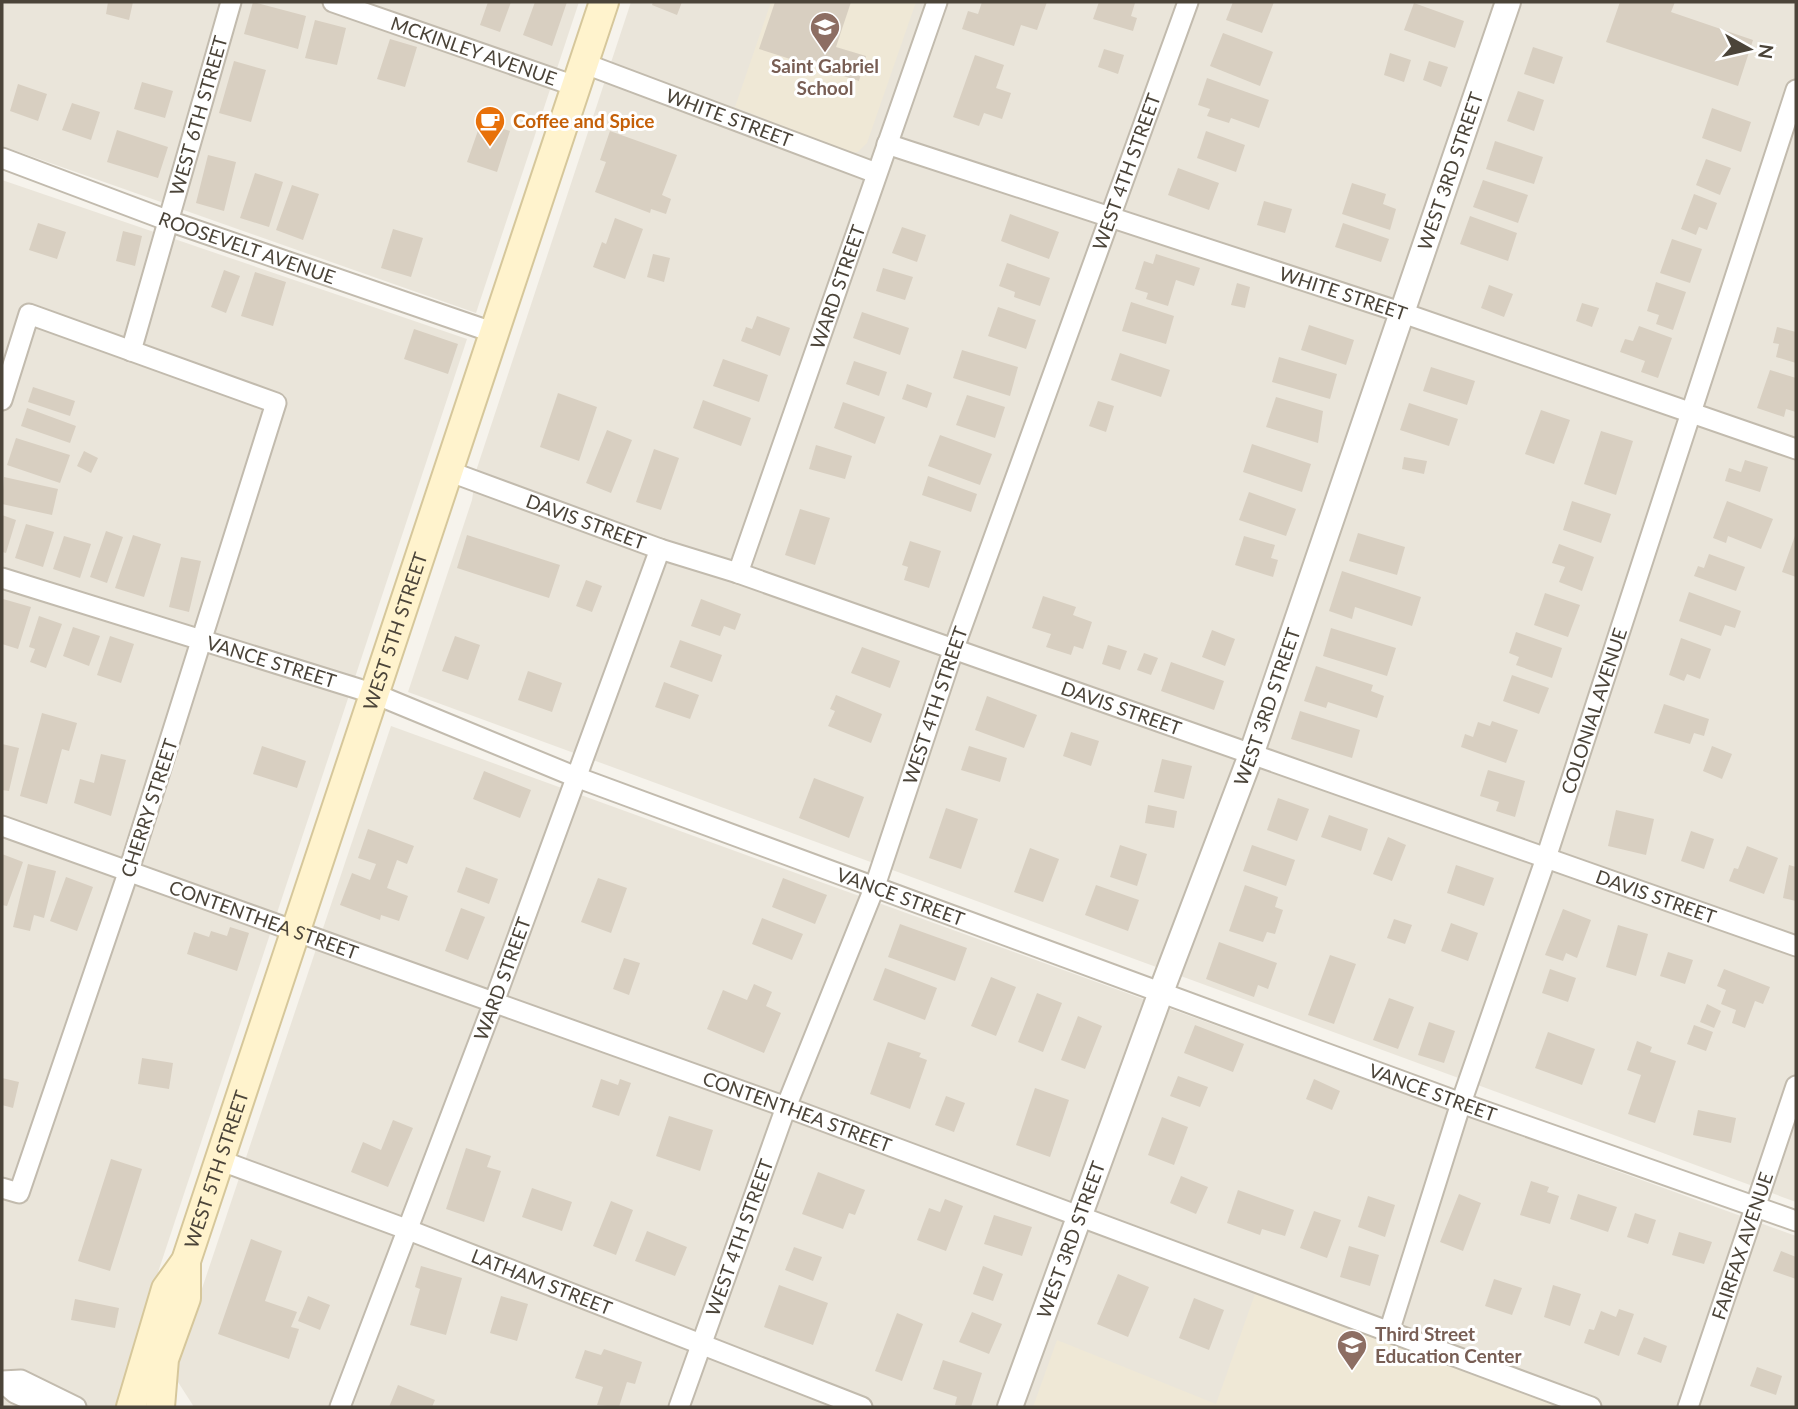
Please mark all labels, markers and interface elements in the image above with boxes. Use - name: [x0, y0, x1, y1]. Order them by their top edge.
- school or university icon: Saint Gabriel School: [808, 10, 842, 54]
- street label: MCKINLEY AVENUE: [388, 11, 560, 90]
- north arrow: [1714, 14, 1784, 84]
- street label: WEST 6TH STREET: [164, 33, 232, 198]
- text: N: [1754, 43, 1779, 60]
- place label: Saint Gabriel School: [771, 54, 879, 99]
- street label: WHITE STREET: [663, 83, 796, 152]
- street label: WEST 3RD STREET: [1412, 89, 1487, 253]
- street label: WEST 4TH STREET: [1087, 90, 1165, 253]
- cafe icon: Coffee and Spice: [473, 104, 507, 148]
- place label: Coffee and Spice: [513, 109, 654, 132]
- street label: ROOSEVELT AVENUE: [156, 206, 339, 288]
- street label: WARD STREET: [805, 222, 869, 352]
- street label: WHITE STREET: [1276, 261, 1410, 325]
- street label: DAVIS STREET: [523, 489, 649, 554]
- street label: WEST 5TH STREET: [358, 549, 431, 713]
- street label: WEST 4TH STREET: [898, 623, 972, 787]
- street label: WEST 3RD STREET: [1228, 625, 1305, 789]
- street label: COLONIAL AVENUE: [1556, 625, 1631, 797]
- street label: VANCE STREET: [204, 630, 339, 692]
- street label: DAVIS STREET: [1058, 676, 1185, 739]
- street label: CHERRY STREET: [115, 736, 182, 880]
- street label: VANCE STREET: [834, 862, 968, 930]
- street label: DAVIS STREET: [1593, 864, 1720, 928]
- street label: CONTENTHEA STREET: [166, 875, 362, 964]
- street label: WARD STREET: [469, 914, 535, 1043]
- street label: VANCE STREET: [1366, 1058, 1500, 1126]
- street label: CONTENTHEA STREET: [700, 1066, 895, 1156]
- street label: WEST 5TH STREET: [179, 1087, 253, 1251]
- street label: WEST 4TH STREET: [700, 1156, 778, 1319]
- street label: WEST 3RD STREET: [1031, 1158, 1109, 1321]
- street label: FAIRFAX AVENUE: [1706, 1169, 1777, 1322]
- street label: LATHAM STREET: [468, 1244, 616, 1319]
- place label: Third Street Education Center: [1375, 1322, 1522, 1367]
- school or university icon: Third Street Education Center: [1335, 1328, 1369, 1372]

